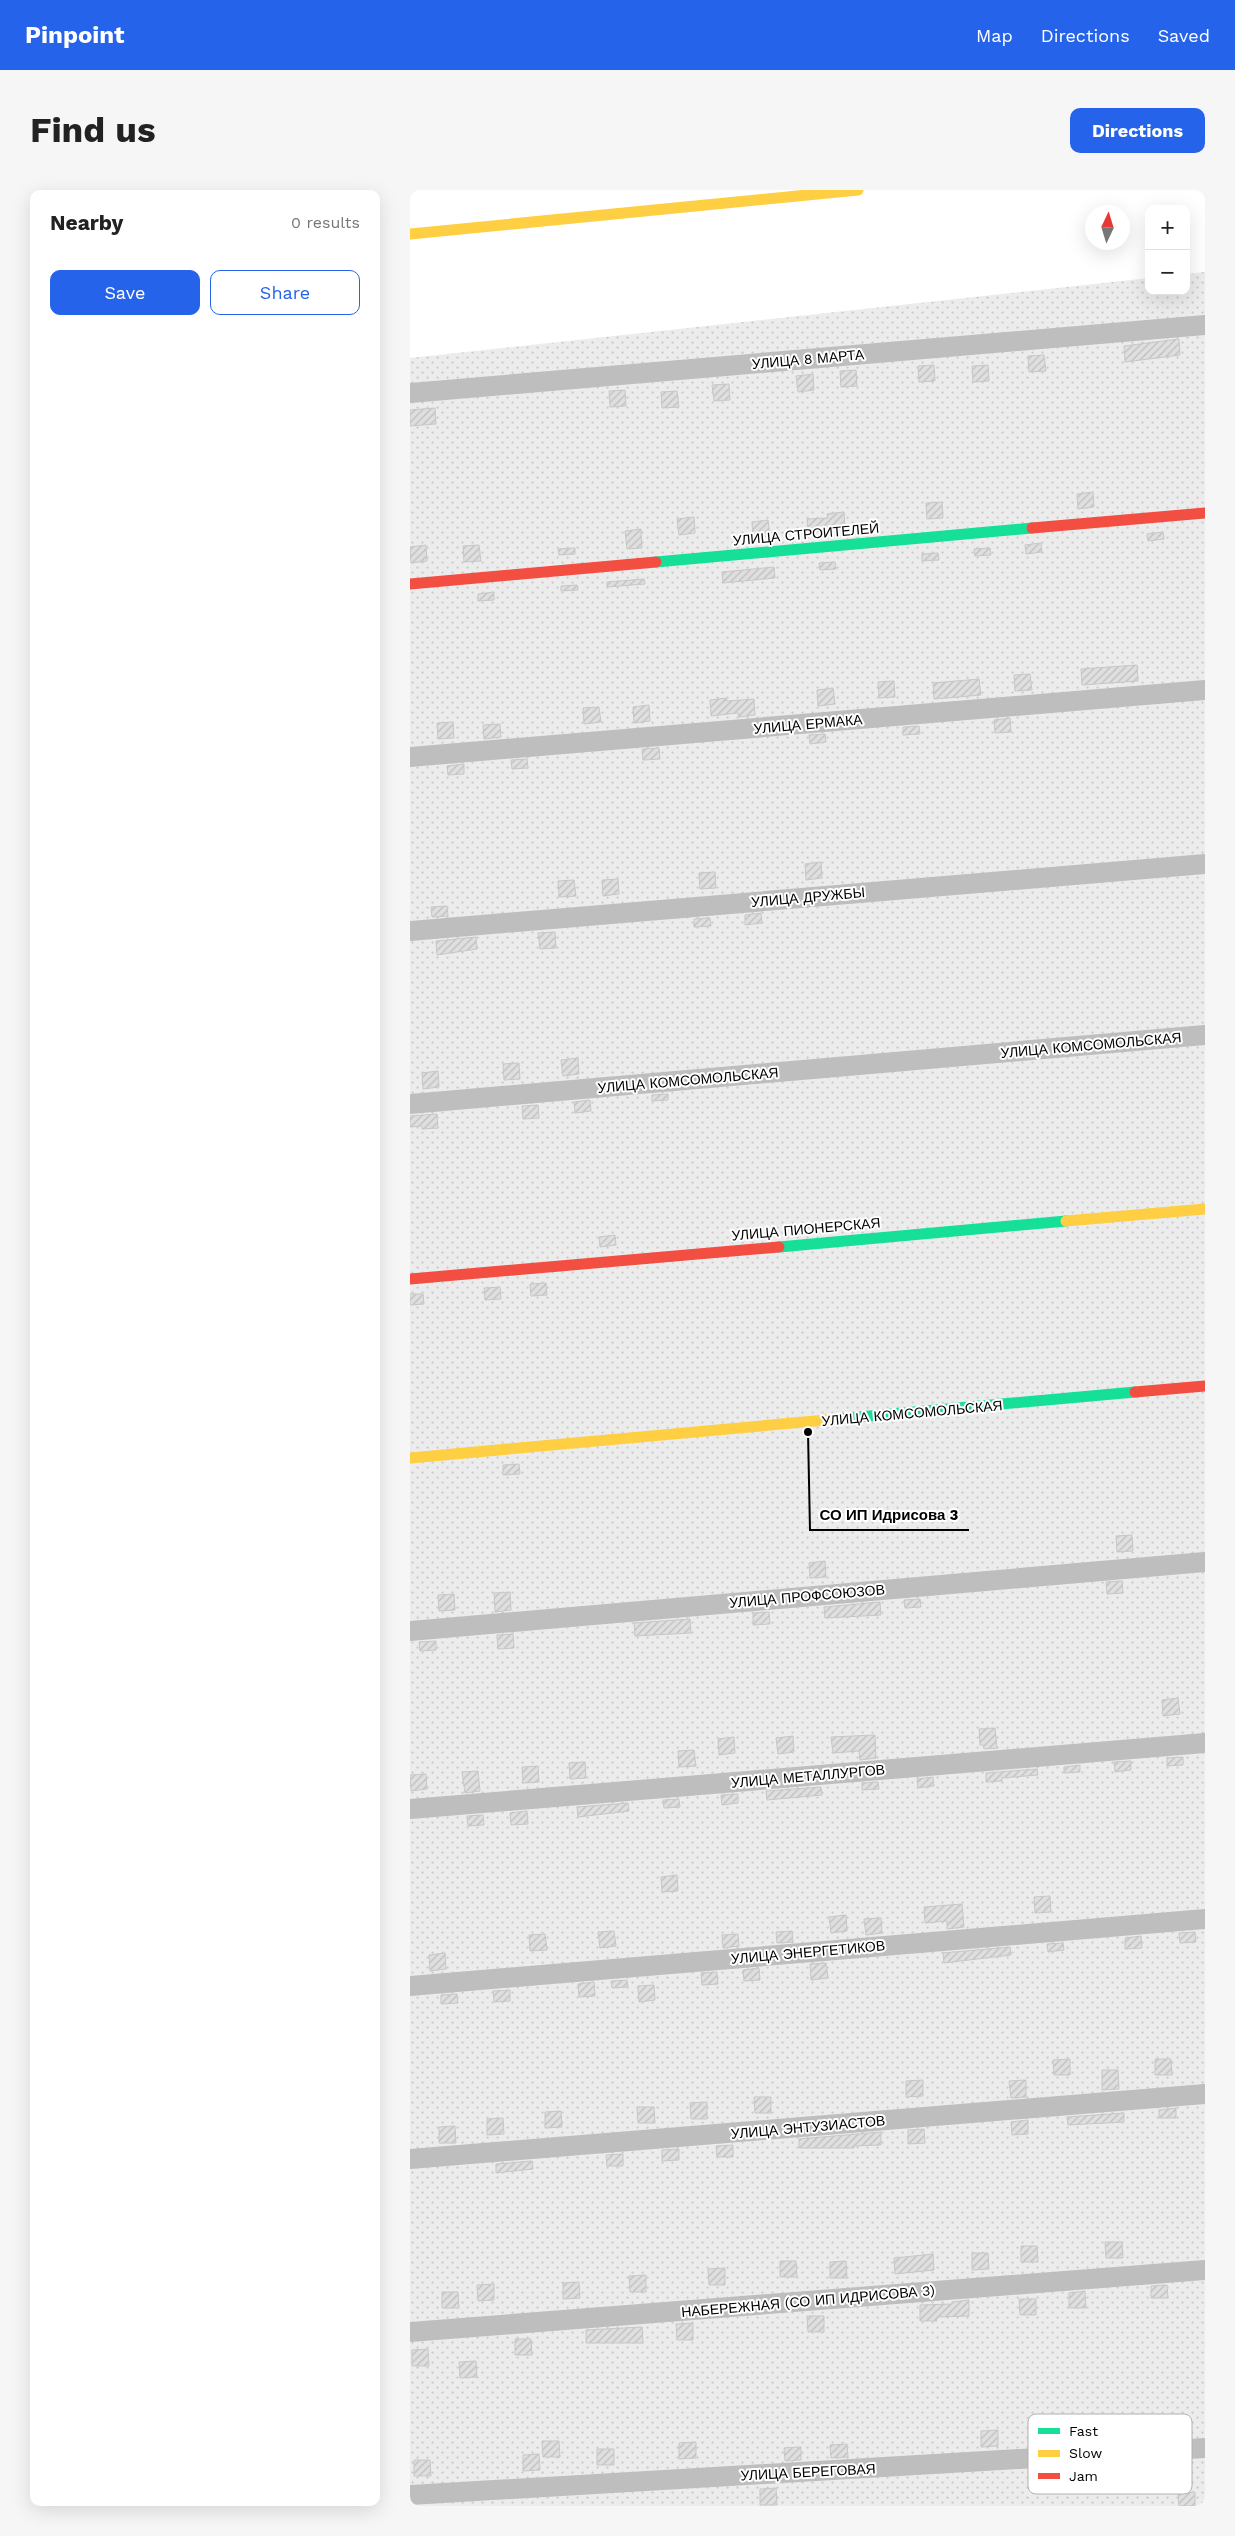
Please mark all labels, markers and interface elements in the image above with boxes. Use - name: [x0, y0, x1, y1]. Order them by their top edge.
- text: Pinpoint: [25, 21, 125, 49]
- text: Map: [976, 25, 1013, 46]
- text: Directions: [1041, 25, 1130, 46]
- text: Saved: [1158, 25, 1210, 46]
- button: Directions: [1070, 108, 1205, 153]
- text: Find us: [30, 109, 156, 151]
- north arrow: [1085, 205, 1130, 250]
- map controls: [1145, 205, 1190, 295]
- button: +: [1145, 205, 1190, 250]
- text: Nearby: [50, 210, 123, 235]
- text: 0 results: [291, 213, 360, 232]
- button: −: [1145, 250, 1190, 295]
- button: Save: [50, 270, 200, 315]
- button: Share: [210, 270, 360, 315]
- street label: УЛИЦА 8 МАРТА: [751, 346, 865, 372]
- street label: УЛИЦА СТРОИТЕЛЕЙ: [732, 519, 880, 548]
- street label: УЛИЦА ЕРМАКА: [753, 711, 864, 737]
- street label: УЛИЦА ДРУЖБЫ: [750, 884, 866, 910]
- street label: УЛИЦА КОМСОМОЛЬСКАЯ: [1000, 1029, 1182, 1061]
- street label: УЛИЦА КОМСОМОЛЬСКАЯ: [597, 1064, 779, 1096]
- street label: УЛИЦА ПИОНЕРСКАЯ: [731, 1215, 881, 1243]
- street label: УЛИЦА КОМСОМОЛЬСКАЯ: [821, 1397, 1003, 1429]
- callout: СО ИП Идрисова 3: [810, 1500, 969, 1530]
- text: СО ИП Идрисова 3: [819, 1506, 959, 1524]
- street label: УЛИЦА ПРОФСОЮЗОВ: [729, 1581, 885, 1611]
- street label: УЛИЦА МЕТАЛЛУРГОВ: [730, 1761, 886, 1791]
- street label: УЛИЦА ЭНЕРГЕТИКОВ: [730, 1937, 886, 1967]
- street label: УЛИЦА ЭНТУЗИАСТОВ: [730, 2112, 886, 2142]
- street label: НАБЕРЕЖНАЯ (СО ИП ИДРИСОВА 3): [681, 2282, 936, 2320]
- legend: [1028, 2414, 1192, 2494]
- text: Fast: [1069, 2423, 1098, 2439]
- text: Slow: [1069, 2445, 1102, 2461]
- street label: УЛИЦА БЕРЕГОВАЯ: [740, 2460, 876, 2484]
- text: Jam: [1069, 2468, 1098, 2484]

